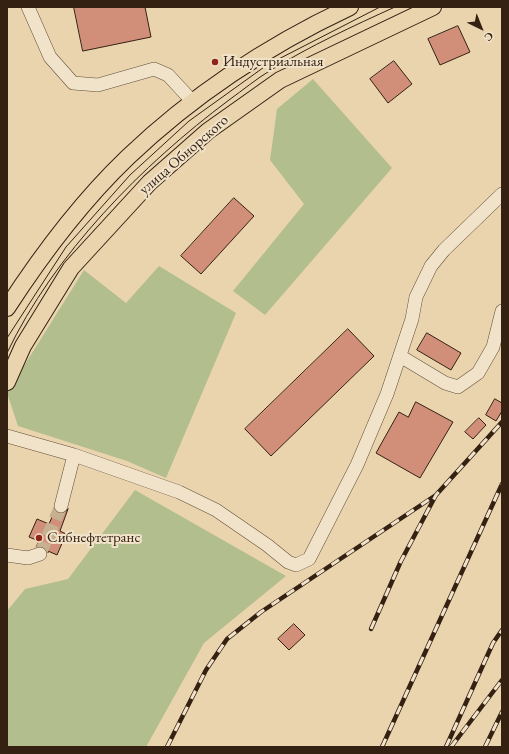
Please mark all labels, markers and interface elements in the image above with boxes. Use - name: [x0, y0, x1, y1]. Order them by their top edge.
- north arrow: [461, 8, 501, 48]
- text: С: [482, 29, 497, 45]
- place label: Индустриальная: [223, 53, 323, 71]
- marker: Индустриальная: [210, 57, 220, 67]
- street label: улица Обнорского: [136, 111, 232, 199]
- place label: Сибнефтетранс: [47, 529, 140, 547]
- marker: Сибнефтетранс: [34, 533, 44, 543]

